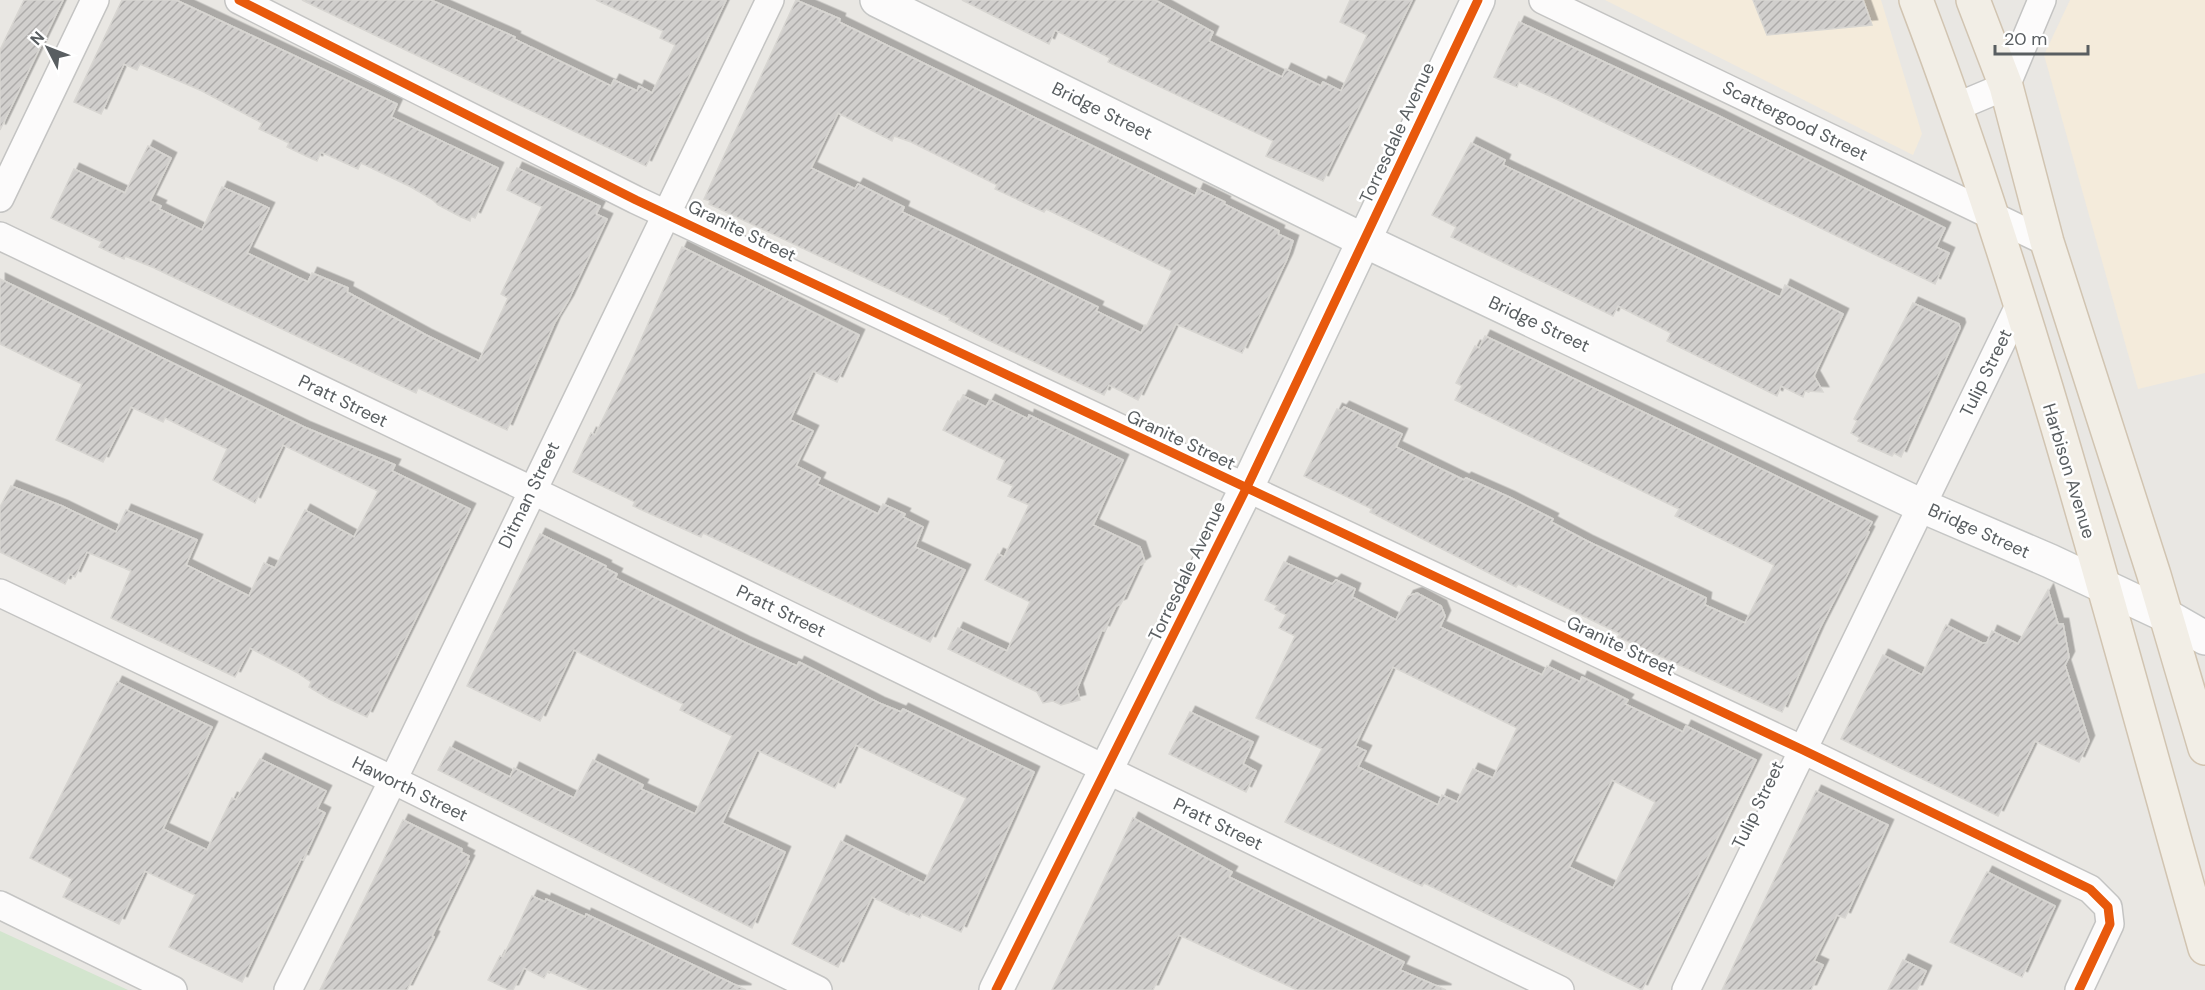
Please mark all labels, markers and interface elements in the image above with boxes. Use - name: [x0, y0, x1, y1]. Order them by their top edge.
- north arrow: [18, 18, 78, 78]
- scale bar: [1995, 18, 2088, 56]
- text: N: [26, 27, 49, 50]
- text: 20 m: [2004, 27, 2047, 51]
- street label: Torresdale Avenue: [1354, 59, 1440, 207]
- street label: Scattergood Street: [1718, 75, 1872, 167]
- street label: Bridge Street: [1048, 76, 1156, 146]
- street label: Granite Street: [684, 194, 800, 268]
- street label: Bridge Street: [1485, 290, 1593, 358]
- street label: Tulip Street: [1954, 325, 2018, 421]
- street label: Pratt Street: [294, 369, 392, 433]
- street label: Harbison Avenue: [2037, 400, 2101, 542]
- street label: Granite Street: [1123, 404, 1239, 476]
- street label: Ditman Street: [493, 438, 565, 552]
- street label: Torresdale Avenue: [1143, 497, 1231, 645]
- street label: Bridge Street: [1924, 498, 2034, 564]
- street label: Pratt Street: [732, 579, 830, 643]
- street label: Granite Street: [1563, 610, 1679, 682]
- street label: Haworth Street: [348, 751, 472, 827]
- street label: Tulip Street: [1726, 757, 1790, 853]
- street label: Pratt Street: [1169, 792, 1267, 856]

